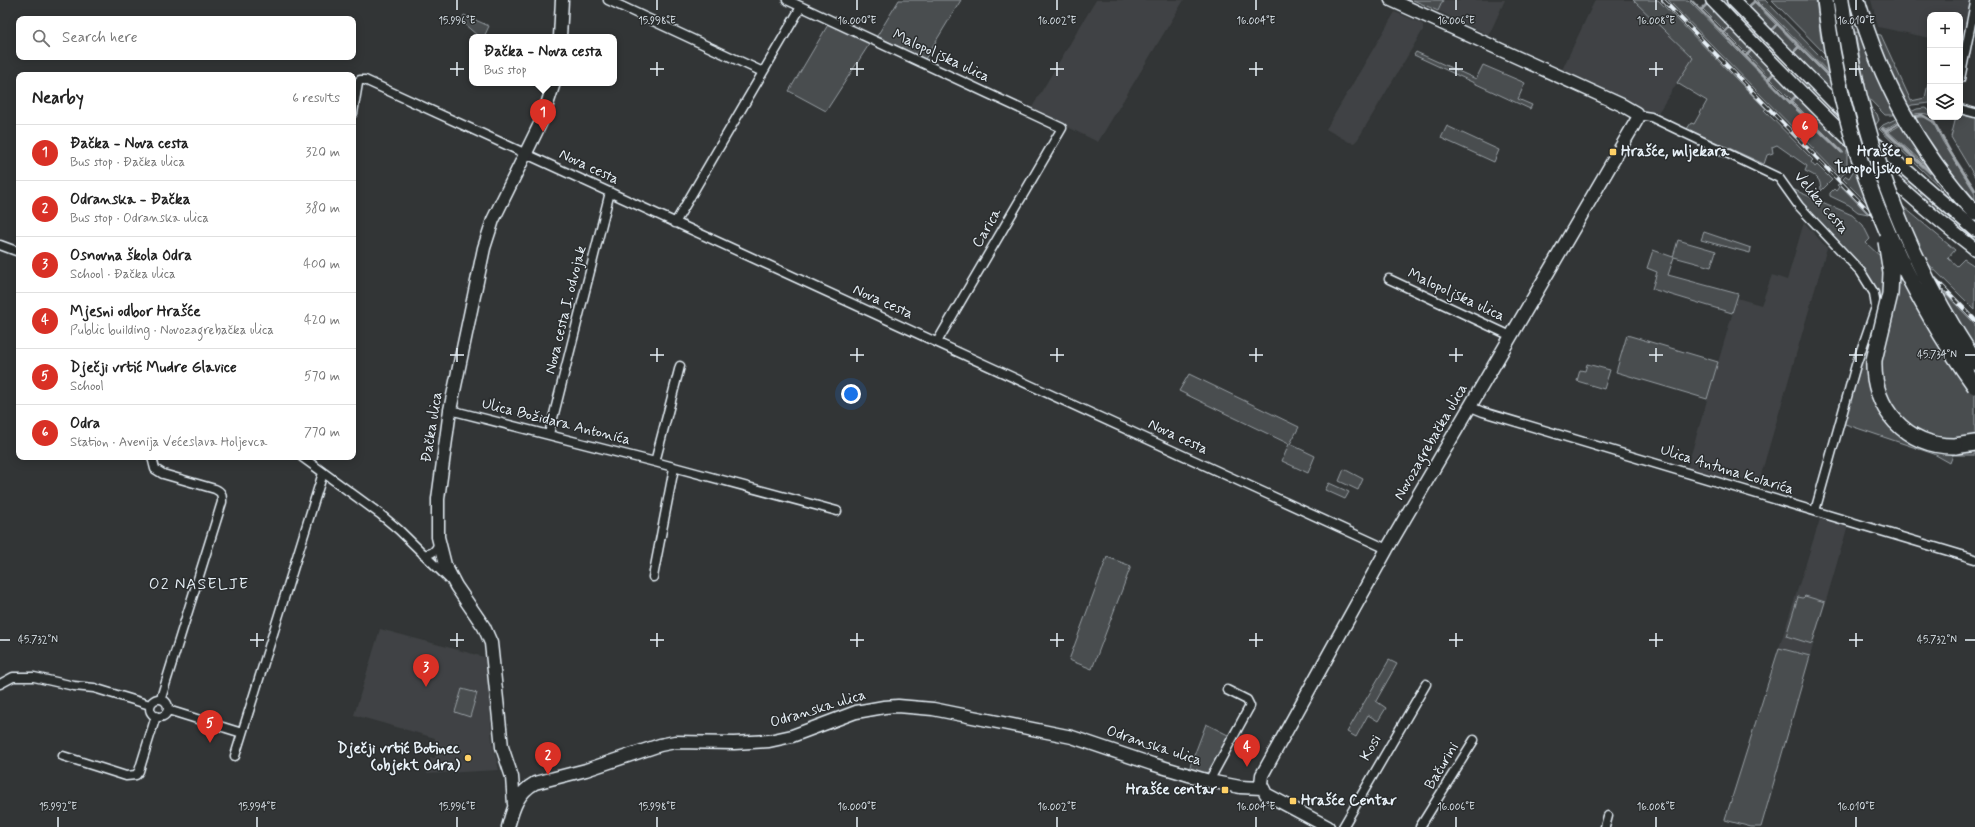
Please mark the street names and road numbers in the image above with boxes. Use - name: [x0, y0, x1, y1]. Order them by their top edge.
- street label: Malopoljska ulica: [889, 25, 993, 87]
- street label: Nova cesta: [556, 144, 623, 190]
- street label: Velika cesta: [1789, 168, 1853, 239]
- street label: Carica: [968, 204, 1007, 252]
- street label: Nova cesta I. odvojak: [540, 243, 592, 376]
- street label: Malopoljska ulica: [1404, 264, 1508, 326]
- street label: Nova cesta: [850, 280, 917, 324]
- street label: Novozagrebačka ulica: [1389, 380, 1474, 504]
- street label: Đačka ulica: [417, 390, 448, 464]
- street label: Ulica Božidara Antonića: [479, 394, 633, 450]
- street label: Nova cesta: [1145, 414, 1212, 460]
- street label: Ulica Antuna Kolarića: [1658, 440, 1797, 500]
- street label: Odranska ulica: [768, 685, 869, 733]
- street label: Odranska ulica: [1104, 721, 1205, 771]
- street label: Kosi: [1356, 731, 1386, 765]
- street label: Bačurini: [1420, 739, 1464, 793]

